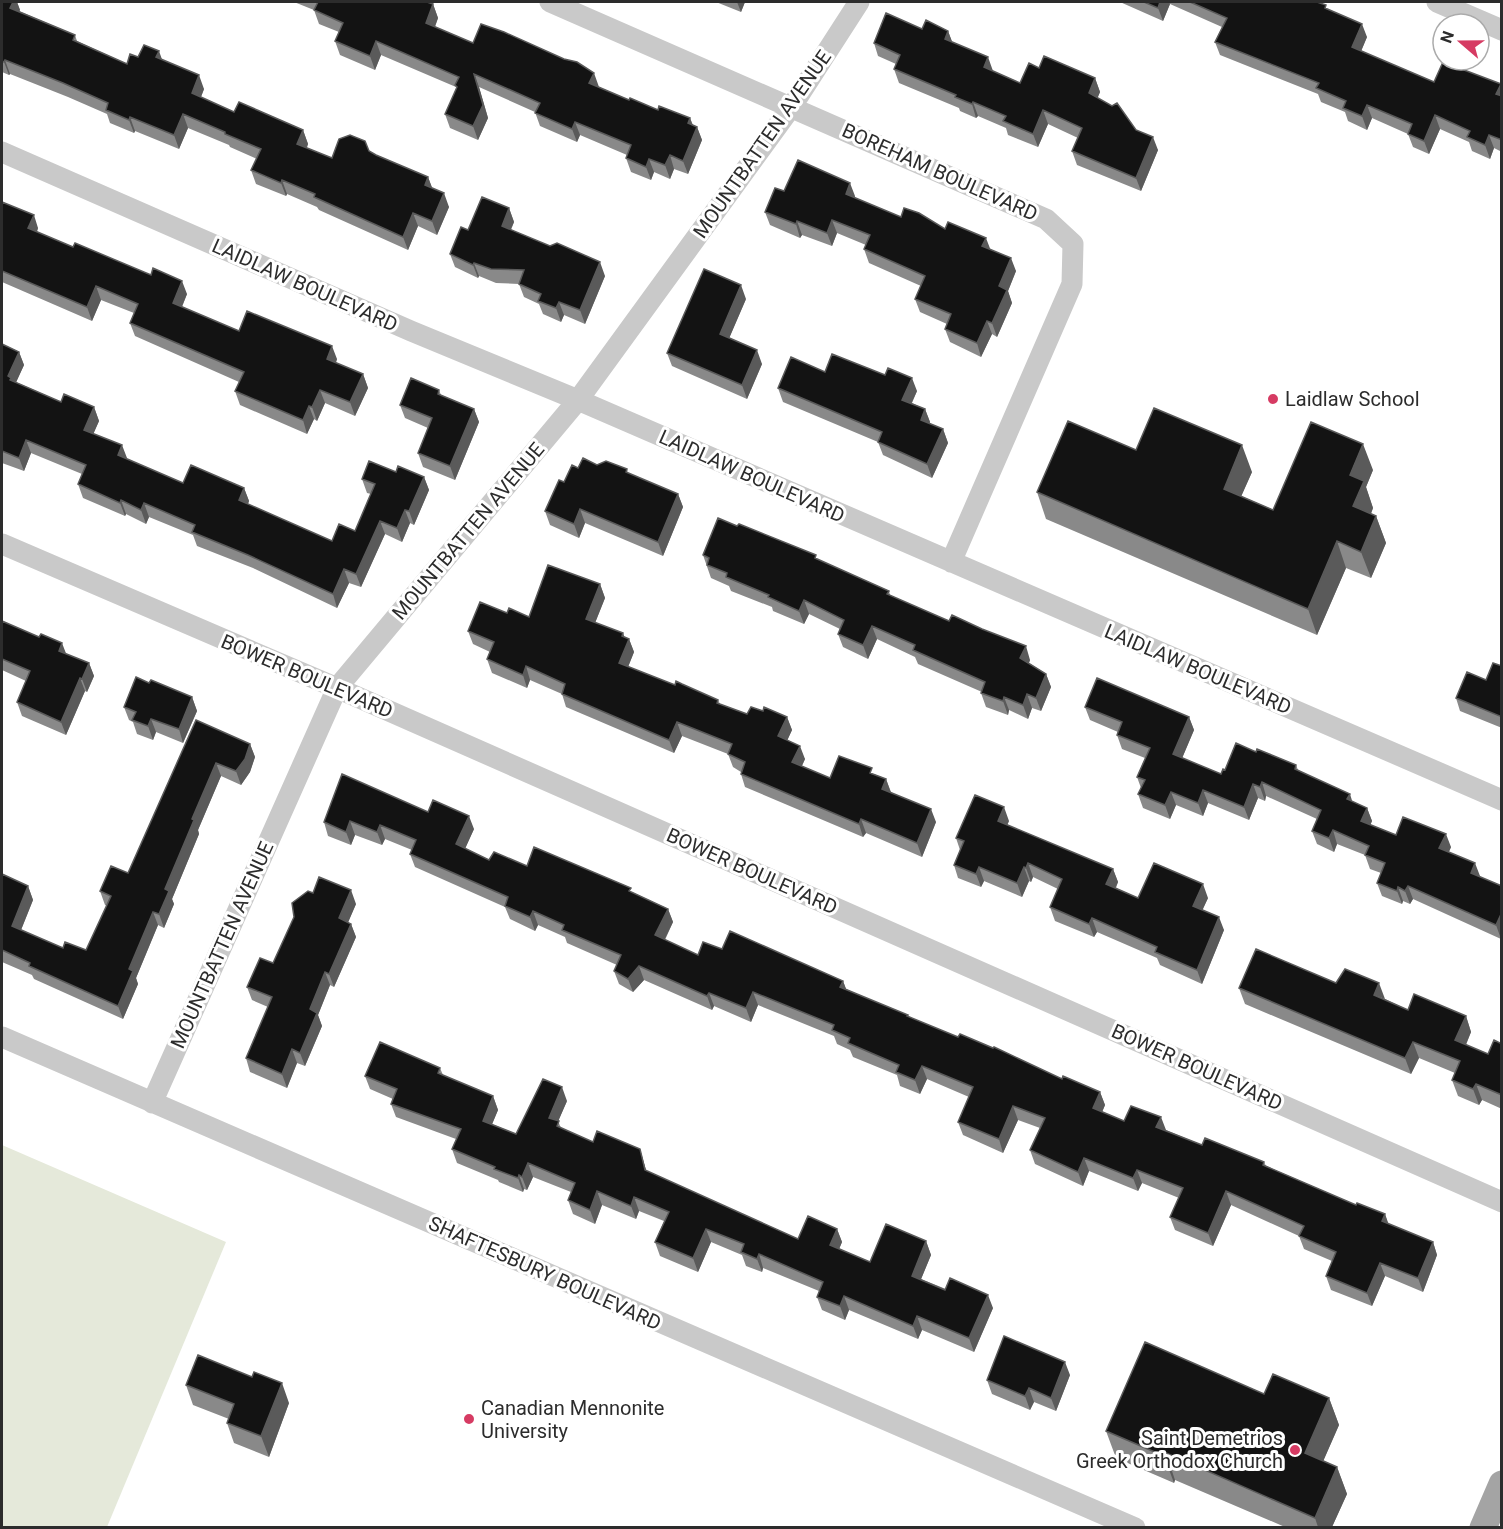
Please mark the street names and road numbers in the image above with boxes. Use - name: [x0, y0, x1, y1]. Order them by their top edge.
- street label: MOUNTBATTEN AVENUE: [688, 45, 836, 243]
- street label: BOREHAM BOULEVARD: [838, 118, 1042, 226]
- street label: LAIDLAW BOULEVARD: [209, 233, 401, 337]
- street label: LAIDLAW BOULEVARD: [656, 424, 848, 528]
- street label: MOUNTBATTEN AVENUE: [387, 438, 549, 624]
- street label: LAIDLAW BOULEVARD: [1101, 619, 1295, 719]
- street label: BOWER BOULEVARD: [217, 629, 397, 723]
- street label: BOWER BOULEVARD: [663, 823, 841, 919]
- street label: MOUNTBATTEN AVENUE: [166, 838, 278, 1052]
- street label: BOWER BOULEVARD: [1108, 1019, 1286, 1115]
- street label: SHAFTESBURY BOULEVARD: [425, 1211, 665, 1335]

